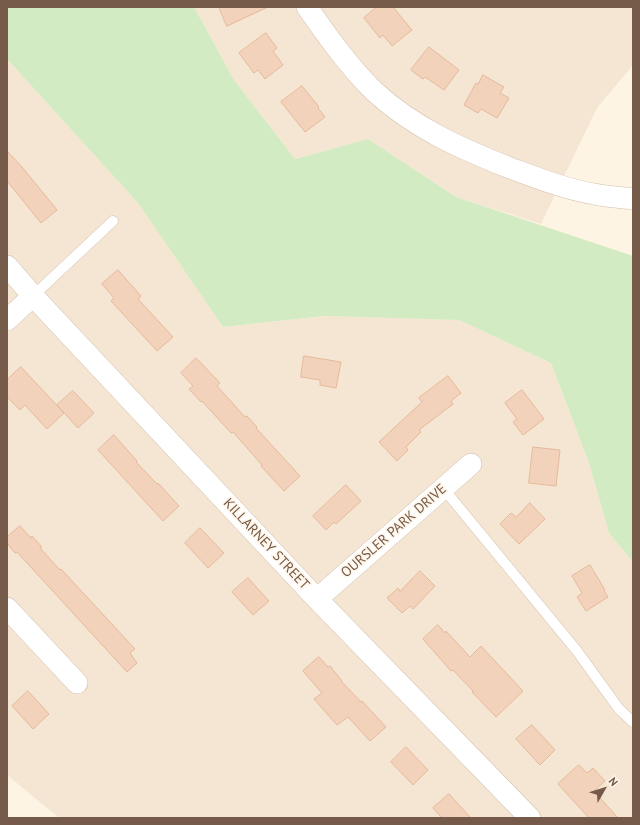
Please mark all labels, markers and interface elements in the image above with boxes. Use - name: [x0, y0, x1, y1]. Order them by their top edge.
- street label: OURSLER PARK DRIVE: [338, 481, 450, 581]
- street label: KILLARNEY STREET: [219, 495, 313, 593]
- north arrow: [584, 769, 624, 809]
- text: N: [606, 774, 621, 789]

